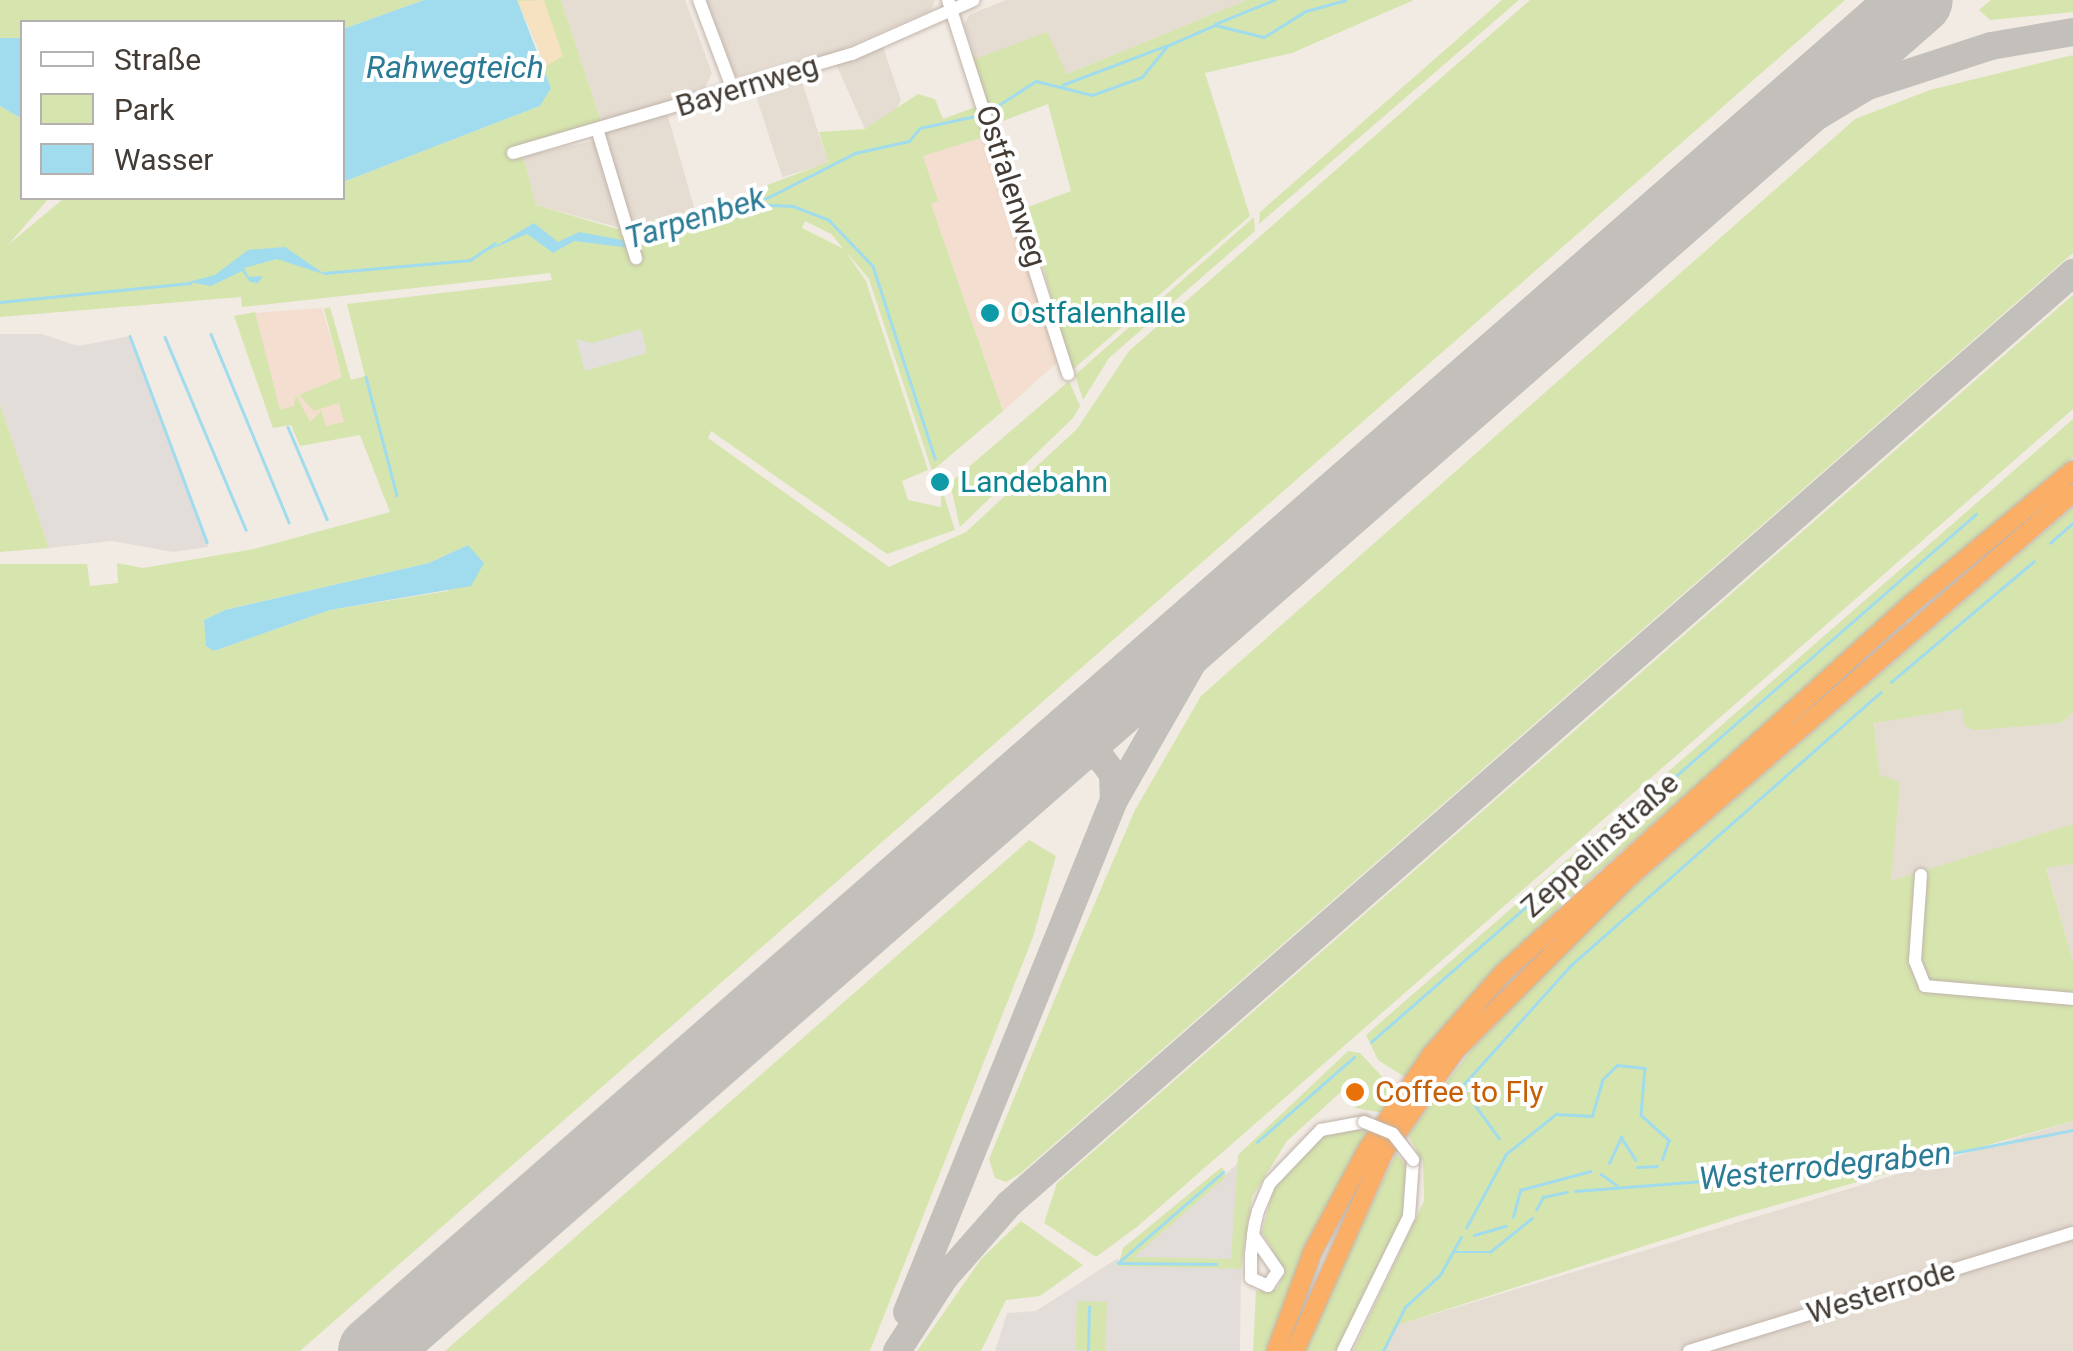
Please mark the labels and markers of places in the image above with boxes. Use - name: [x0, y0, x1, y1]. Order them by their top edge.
- place label: Ostfalenhalle: [1010, 295, 1186, 331]
- marker: Ostfalenhalle: [979, 302, 1001, 324]
- place label: Landebahn: [960, 464, 1108, 500]
- marker: Landebahn: [929, 471, 951, 493]
- place label: Coffee to Fly: [1375, 1074, 1544, 1110]
- marker: Coffee to Fly: [1344, 1081, 1366, 1103]

